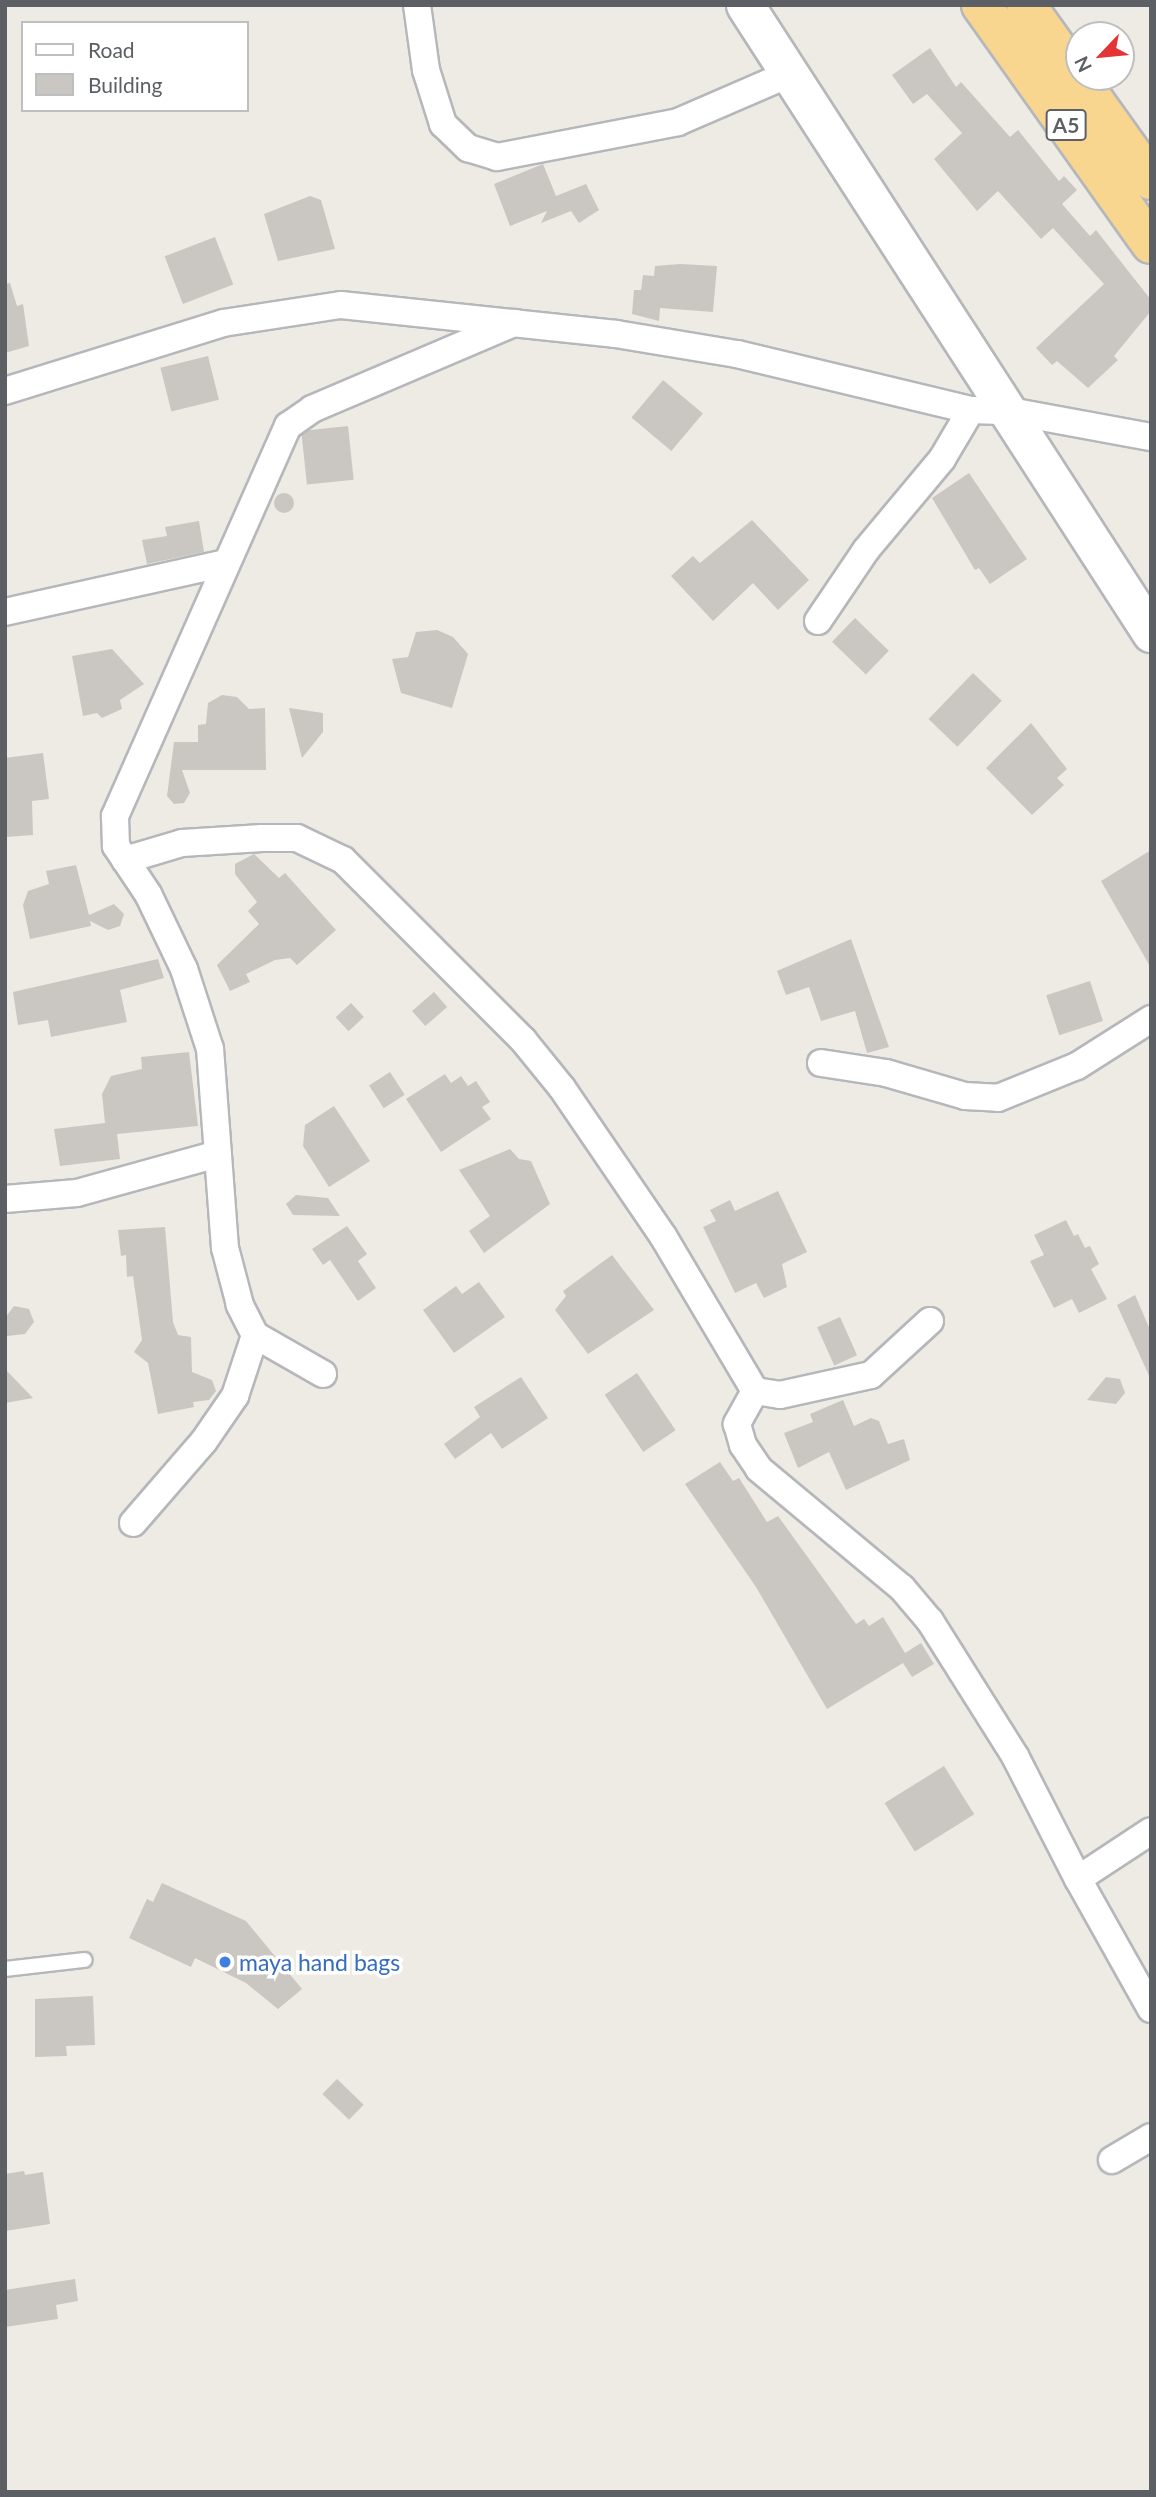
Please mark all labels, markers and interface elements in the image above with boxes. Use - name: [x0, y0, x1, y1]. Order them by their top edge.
- legend: [21, 21, 248, 112]
- north arrow: [1065, 21, 1135, 91]
- text: Road: [88, 37, 135, 62]
- text: N: [1069, 53, 1096, 76]
- text: Building: [88, 72, 163, 97]
- road number: A5: [1045, 108, 1087, 142]
- place label: maya hand bags: [239, 1948, 400, 1976]
- marker: maya hand bags: [217, 1954, 233, 1970]

